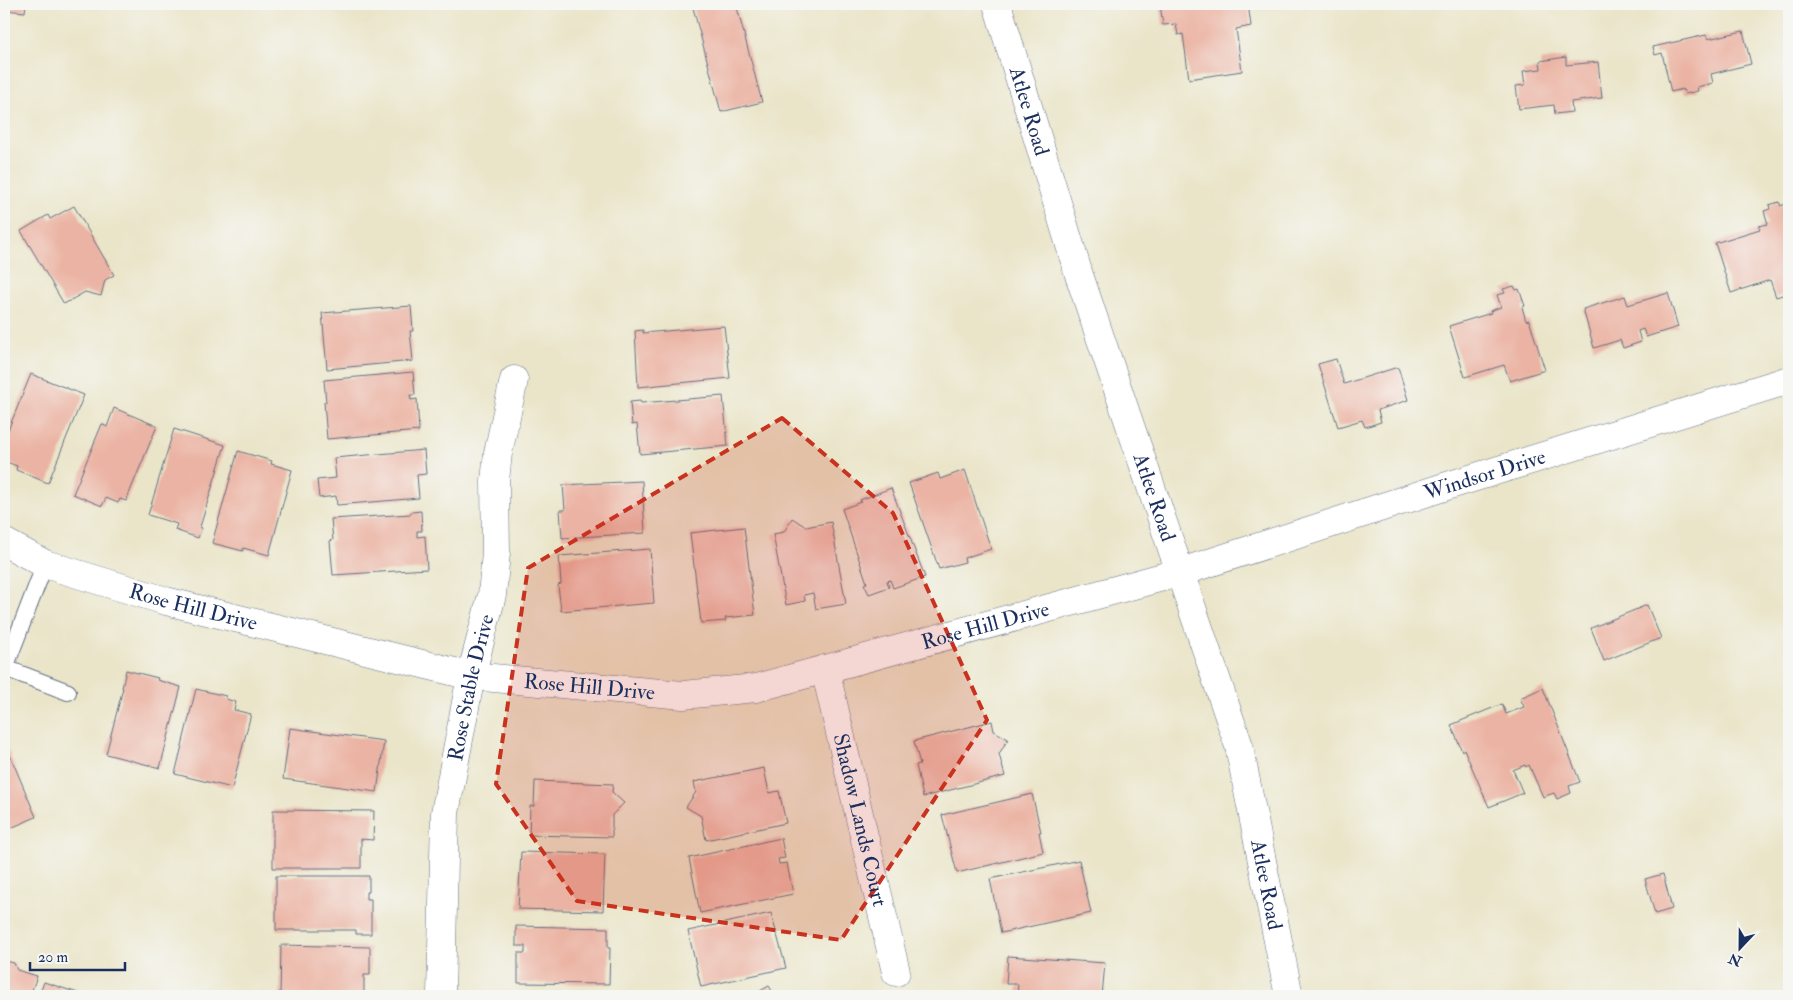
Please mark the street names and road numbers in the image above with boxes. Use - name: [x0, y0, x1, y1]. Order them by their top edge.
- street label: Atlee Road: [1003, 63, 1056, 159]
- street label: Windsor Drive: [1420, 443, 1549, 506]
- street label: Atlee Road: [1127, 449, 1182, 546]
- street label: Rose Hill Drive: [126, 577, 260, 637]
- street label: Rose Hill Drive: [918, 595, 1052, 656]
- street label: Rose Stable Drive: [442, 611, 500, 763]
- street label: Rose Hill Drive: [523, 667, 656, 706]
- street label: Shadow Lands Court: [827, 731, 894, 909]
- street label: Atlee Road: [1244, 836, 1289, 933]

